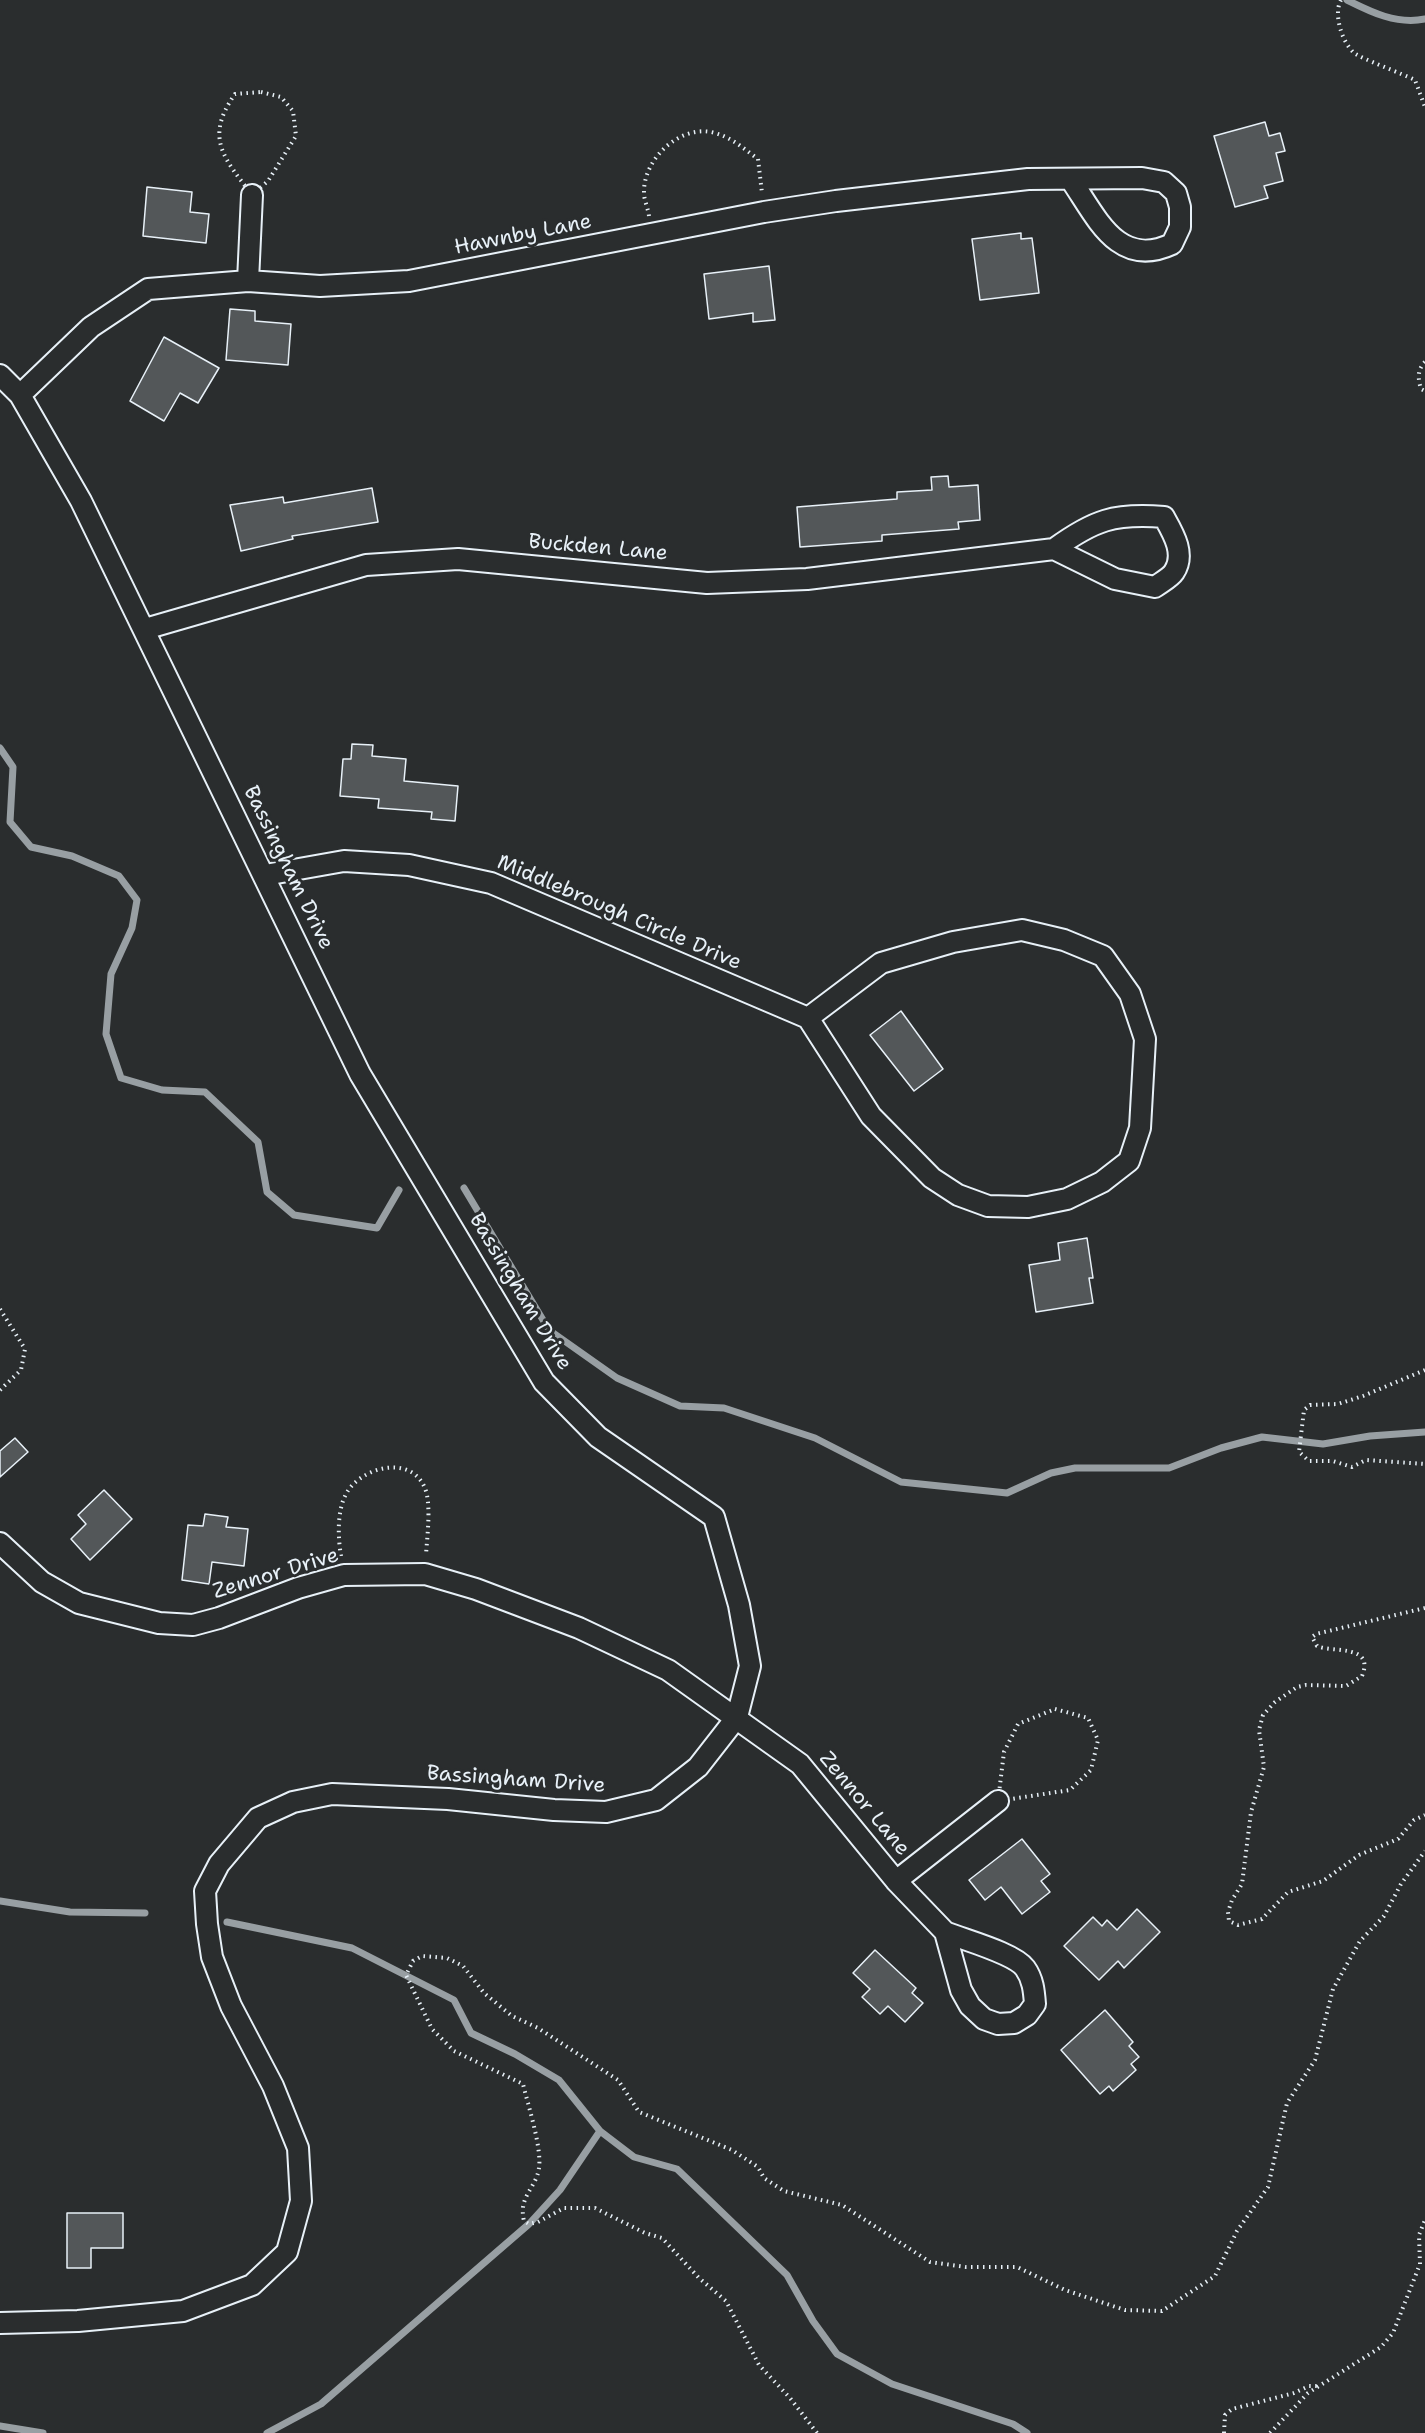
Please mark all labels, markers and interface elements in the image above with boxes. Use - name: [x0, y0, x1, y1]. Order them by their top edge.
- street label: Hawnby Lane: [452, 209, 594, 261]
- street label: Buckden Lane: [527, 529, 669, 567]
- street label: Bassingham Drive: [237, 782, 339, 954]
- street label: Middlebrough Circle Drive: [493, 850, 745, 976]
- street label: Bassingham Drive: [463, 1209, 577, 1375]
- street label: Zennor Drive: [210, 1543, 342, 1605]
- street label: Zennor Lane: [813, 1747, 915, 1861]
- street label: Bassingham Drive: [426, 1761, 606, 1799]

